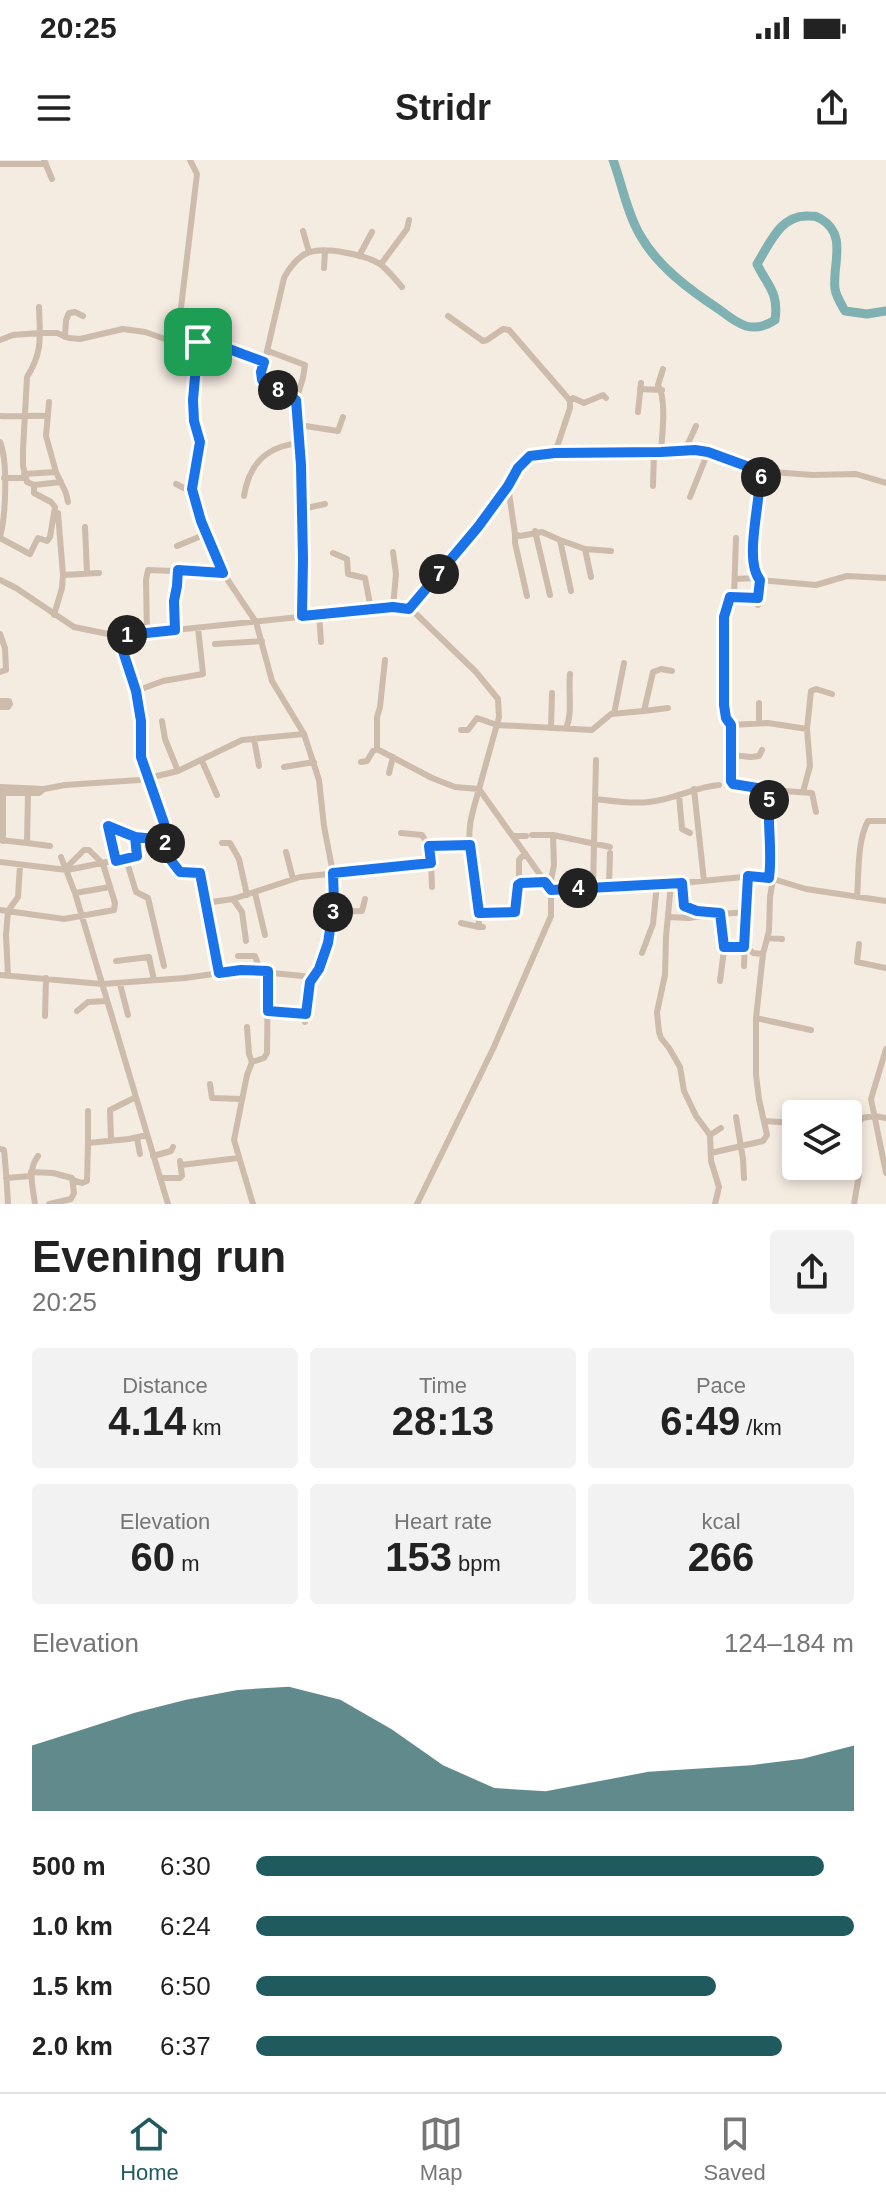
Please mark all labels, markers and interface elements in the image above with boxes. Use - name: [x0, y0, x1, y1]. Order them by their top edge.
- text: 20:25: [40, 11, 117, 44]
- icon: menu: [32, 86, 76, 130]
- icon: share: [810, 86, 854, 130]
- text: Stridr: [395, 87, 491, 128]
- pin: [164, 308, 232, 376]
- icon: arrive: [176, 320, 220, 364]
- pin: 8: [258, 370, 298, 410]
- text: 8: [272, 377, 284, 402]
- pin: 6: [741, 457, 781, 497]
- text: 6: [755, 464, 767, 489]
- pin: 7: [419, 554, 459, 594]
- text: 7: [433, 561, 445, 586]
- pin: 1: [107, 615, 147, 655]
- text: 1: [121, 622, 133, 647]
- pin: 5: [749, 780, 789, 820]
- text: 5: [763, 787, 775, 812]
- pin: 2: [145, 823, 185, 863]
- text: 2: [159, 830, 171, 855]
- pin: 4: [558, 868, 598, 908]
- text: 4: [572, 875, 584, 900]
- pin: 3: [313, 892, 353, 932]
- text: 3: [327, 899, 339, 924]
- map controls: [782, 1100, 862, 1180]
- button: layers: [782, 1100, 862, 1180]
- button: share: [770, 1230, 854, 1314]
- text: Evening run: [32, 1232, 286, 1281]
- text: 20:25: [32, 1287, 97, 1317]
- text: Distance: [122, 1373, 208, 1398]
- text: Time: [419, 1373, 467, 1398]
- text: Pace: [696, 1373, 746, 1398]
- text: 4.14: [108, 1399, 186, 1443]
- text: 28:13: [392, 1399, 494, 1443]
- text: 6:49: [660, 1399, 740, 1443]
- text: km: [186, 1415, 222, 1440]
- text: /km: [740, 1415, 782, 1440]
- text: Elevation: [120, 1509, 210, 1534]
- text: Heart rate: [394, 1509, 492, 1534]
- text: kcal: [701, 1509, 741, 1534]
- text: 60: [131, 1535, 175, 1579]
- text: 153: [385, 1535, 452, 1579]
- text: 266: [688, 1535, 754, 1579]
- text: m: [175, 1551, 199, 1576]
- text: bpm: [452, 1551, 501, 1576]
- text: Elevation: [32, 1628, 139, 1658]
- text: 124–184 m: [724, 1628, 854, 1658]
- text: 500 m: [32, 1851, 106, 1881]
- text: 6:30: [160, 1851, 211, 1881]
- text: 1.0 km: [32, 1911, 113, 1941]
- text: 6:24: [160, 1911, 211, 1941]
- text: 1.5 km: [32, 1971, 113, 2001]
- text: 6:50: [160, 1971, 211, 2001]
- text: 2.0 km: [32, 2031, 113, 2061]
- text: 6:37: [160, 2031, 211, 2061]
- tab: Home: [120, 2112, 179, 2186]
- tab: Map: [419, 2112, 463, 2186]
- tab: Saved: [703, 2112, 766, 2186]

